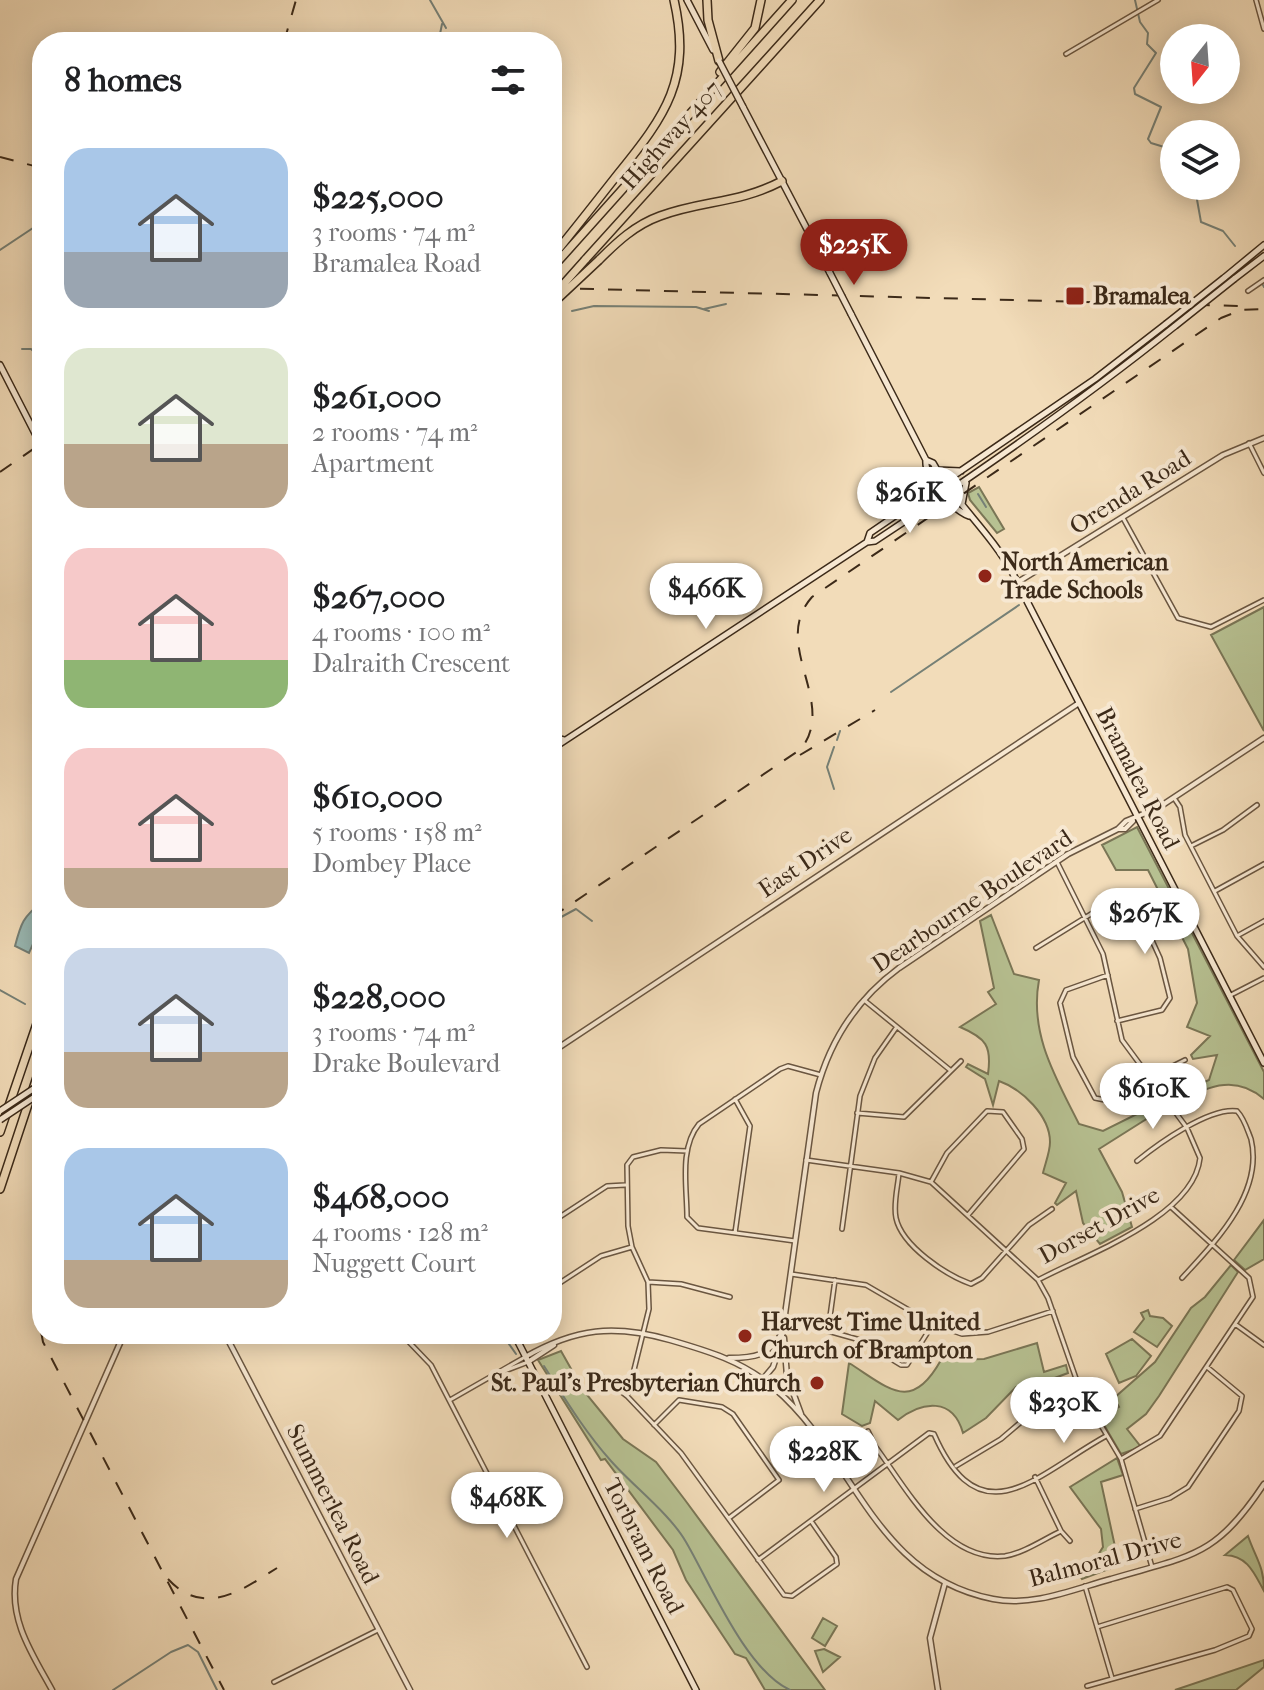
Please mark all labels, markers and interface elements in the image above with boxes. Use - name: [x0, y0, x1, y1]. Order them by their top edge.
- north arrow: [1160, 24, 1240, 104]
- map controls: [1160, 24, 1240, 200]
- icon: filters: [486, 58, 530, 102]
- text: 8 homes: [64, 60, 182, 100]
- street label: Highway 407: [615, 75, 727, 195]
- button: layers: [1160, 120, 1240, 200]
- text: $225,000: [312, 177, 444, 217]
- icon: home: [128, 180, 224, 276]
- text: 3 rooms · 74 m²: [312, 217, 475, 248]
- pin: $225K: [798, 219, 910, 287]
- text: $225K: [818, 229, 890, 260]
- text: Bramalea Road: [312, 248, 481, 279]
- place label: Bramalea: [1093, 282, 1191, 310]
- marker: Bramalea: [1064, 285, 1086, 307]
- text: $261,000: [312, 377, 442, 417]
- icon: home: [128, 380, 224, 476]
- text: 2 rooms · 74 m²: [312, 417, 477, 448]
- street label: Orenda Road: [1064, 443, 1197, 540]
- text: Apartment: [312, 448, 434, 479]
- pin: $261K: [854, 467, 966, 535]
- text: $261K: [875, 477, 945, 508]
- place label: North American Trade Schools: [1000, 548, 1169, 604]
- pin: $466K: [650, 563, 762, 631]
- marker: North American Trade Schools: [976, 567, 994, 585]
- text: $466K: [668, 573, 744, 604]
- text: $267,000: [312, 577, 446, 617]
- icon: home: [128, 580, 224, 676]
- text: 4 rooms · 100 m²: [312, 617, 490, 648]
- text: Dalraith Crescent: [312, 648, 510, 679]
- street label: Bramalea Road: [1090, 702, 1186, 855]
- text: $610,000: [312, 777, 443, 817]
- icon: home: [128, 780, 224, 876]
- text: 5 rooms · 158 m²: [312, 817, 482, 848]
- street label: East Drive: [753, 820, 857, 904]
- street label: Dearbourne Boulevard: [866, 823, 1078, 979]
- text: Dombey Place: [312, 848, 471, 879]
- pin: $267K: [1089, 888, 1201, 956]
- text: $267K: [1108, 898, 1182, 929]
- text: $228,000: [312, 977, 446, 1017]
- icon: home: [128, 980, 224, 1076]
- text: 3 rooms · 74 m²: [312, 1017, 475, 1048]
- text: Drake Boulevard: [312, 1048, 500, 1079]
- pin: $610K: [1097, 1063, 1209, 1131]
- text: $610K: [1118, 1073, 1188, 1104]
- text: $468,000: [312, 1177, 450, 1217]
- icon: home: [128, 1180, 224, 1276]
- street label: Dorset Drive: [1034, 1180, 1164, 1270]
- text: 4 rooms · 128 m²: [312, 1217, 488, 1248]
- text: Nuggett Court: [312, 1248, 476, 1279]
- place label: Harvest Time United Church of Brampton: [761, 1308, 981, 1364]
- marker: Harvest Time United Church of Brampton: [736, 1327, 754, 1345]
- place label: St. Paul's Presbyterian Church: [491, 1369, 802, 1397]
- marker: St. Paul's Presbyterian Church: [808, 1374, 826, 1392]
- pin: $230K: [1008, 1377, 1120, 1445]
- text: $230K: [1028, 1387, 1100, 1418]
- street label: Summerlea Road: [281, 1419, 386, 1589]
- pin: $228K: [768, 1426, 880, 1494]
- text: $228K: [787, 1436, 861, 1467]
- pin: $468K: [451, 1472, 563, 1540]
- street label: Torbram Road: [598, 1474, 691, 1619]
- text: $468K: [469, 1482, 545, 1513]
- street label: Balmoral Drive: [1026, 1525, 1185, 1593]

